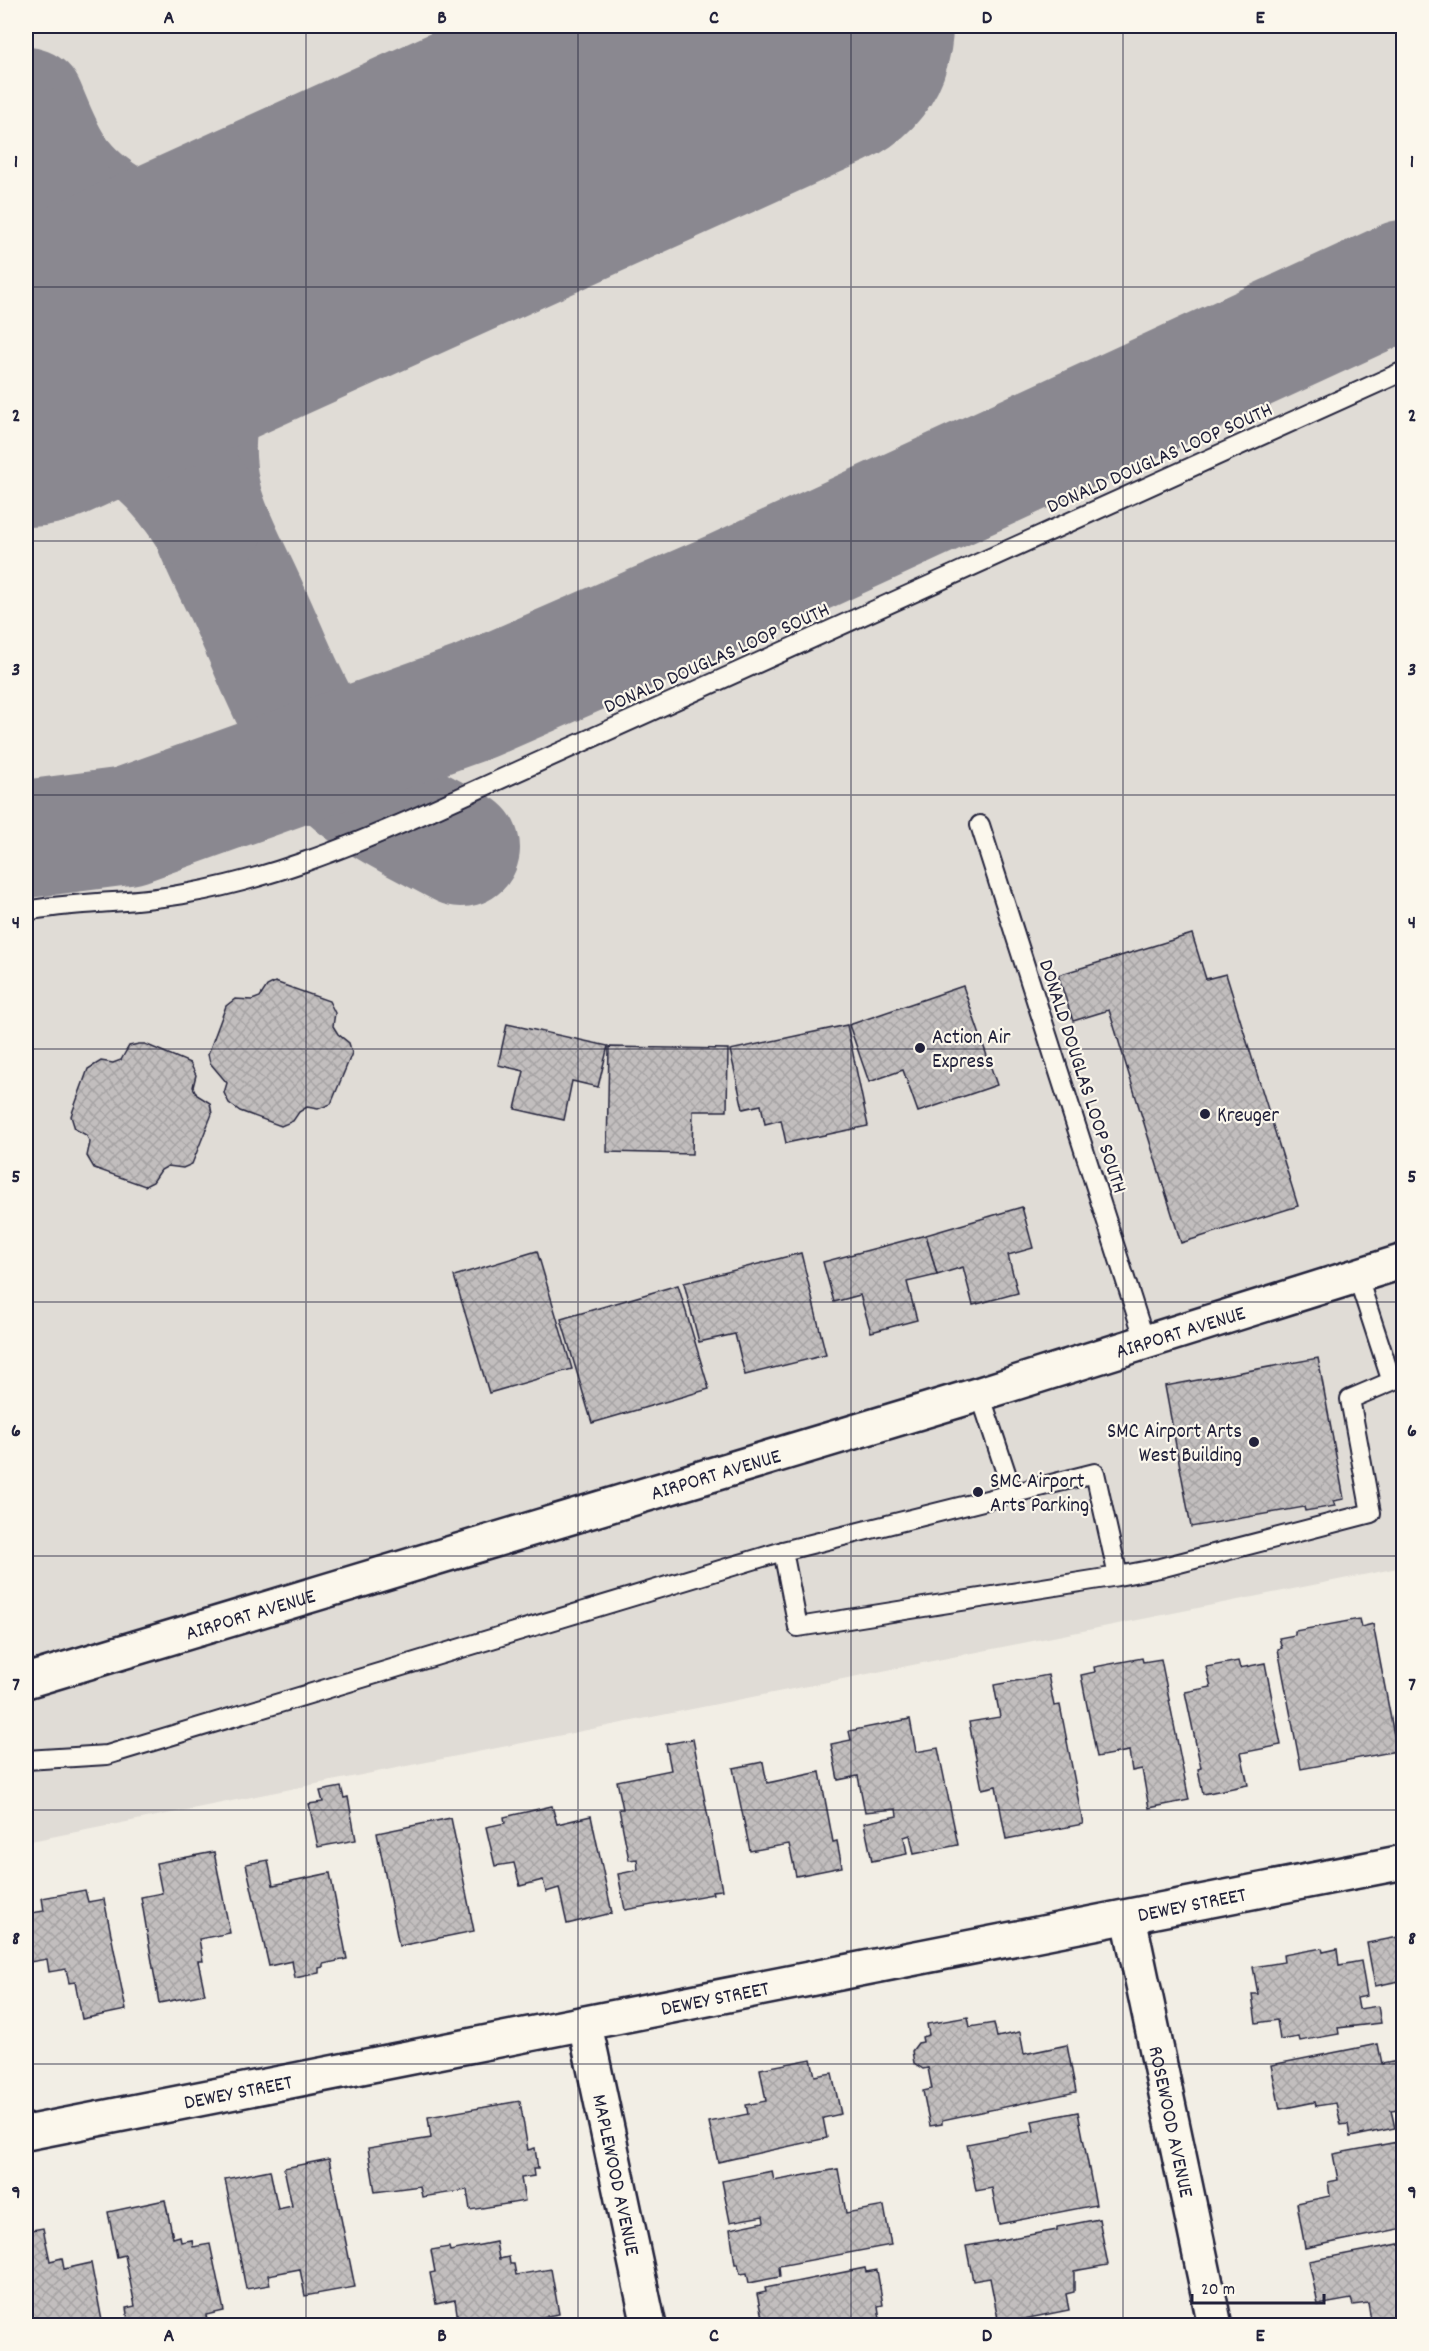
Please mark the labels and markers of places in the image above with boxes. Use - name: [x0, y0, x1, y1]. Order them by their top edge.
- place label: Action Air Express: [932, 1024, 1011, 1078]
- marker: Action Air Express: [913, 1041, 927, 1055]
- place label: Kreuger: [1217, 1102, 1279, 1132]
- marker: Kreuger: [1198, 1107, 1212, 1121]
- place label: SMC Airport Arts West Building: [1107, 1418, 1242, 1472]
- marker: SMC Airport Arts West Building: [1247, 1435, 1261, 1449]
- place label: SMC Airport Arts Parking: [990, 1468, 1089, 1522]
- marker: SMC Airport Arts Parking: [971, 1485, 985, 1499]

